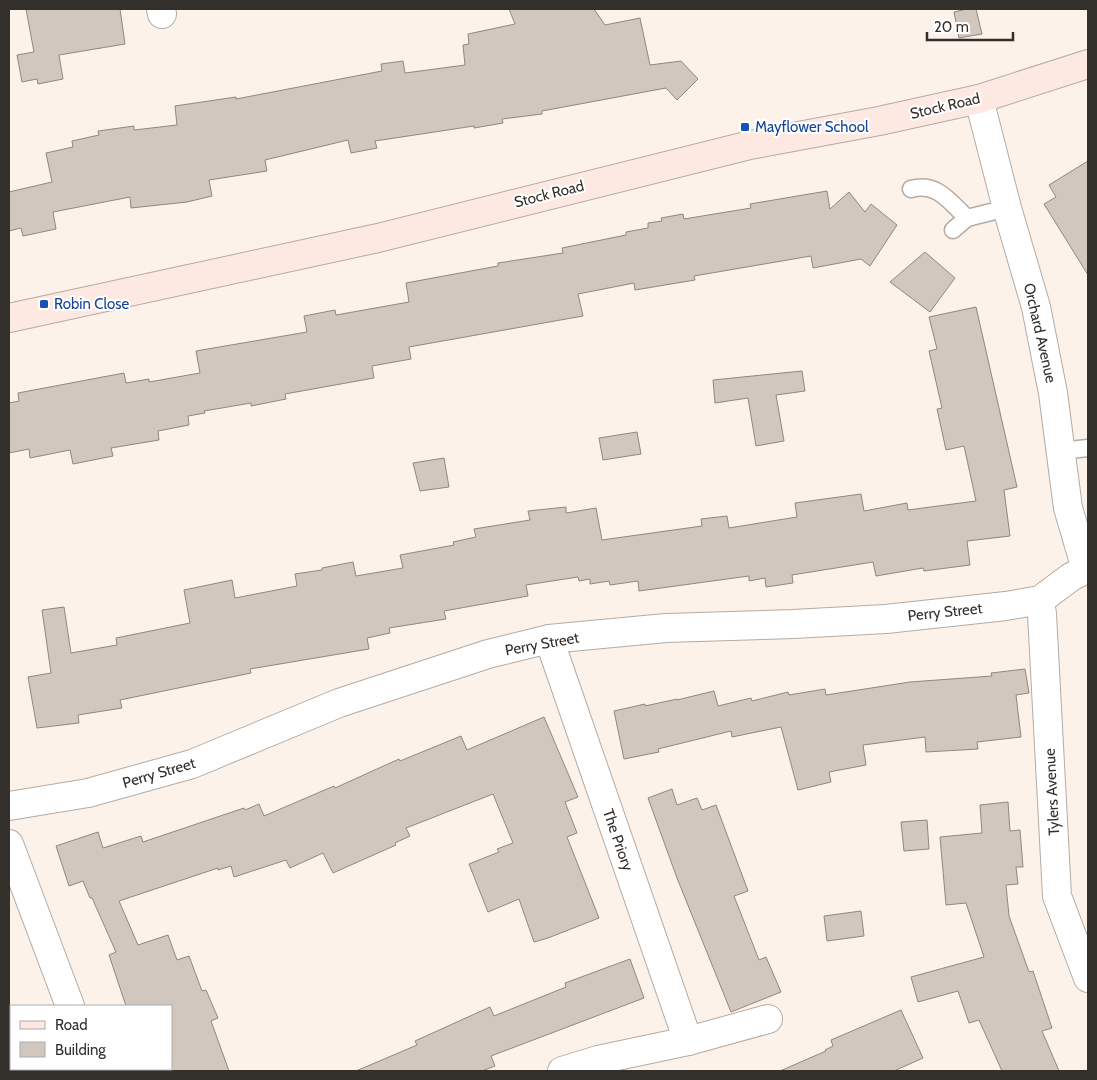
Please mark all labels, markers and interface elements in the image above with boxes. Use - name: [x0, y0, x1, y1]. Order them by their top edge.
- scale bar: [927, 10, 1013, 42]
- text: 20 m: [934, 18, 969, 36]
- street label: Stock Road: [908, 89, 982, 123]
- place label: Mayflower School: [755, 118, 869, 136]
- marker: Mayflower School: [739, 121, 751, 133]
- street label: Stock Road: [512, 177, 586, 211]
- street label: Orchard Avenue: [1020, 281, 1060, 385]
- place label: Robin Close: [54, 295, 129, 313]
- marker: Robin Close: [38, 298, 50, 310]
- street label: Perry Street: [907, 599, 983, 625]
- street label: Perry Street: [503, 629, 581, 659]
- street label: Tylers Avenue: [1041, 748, 1063, 836]
- street label: Perry Street: [120, 754, 198, 792]
- street label: The Priory: [599, 807, 637, 874]
- legend: [10, 1005, 172, 1070]
- text: Road: [55, 1016, 88, 1034]
- text: Building: [55, 1041, 106, 1059]

